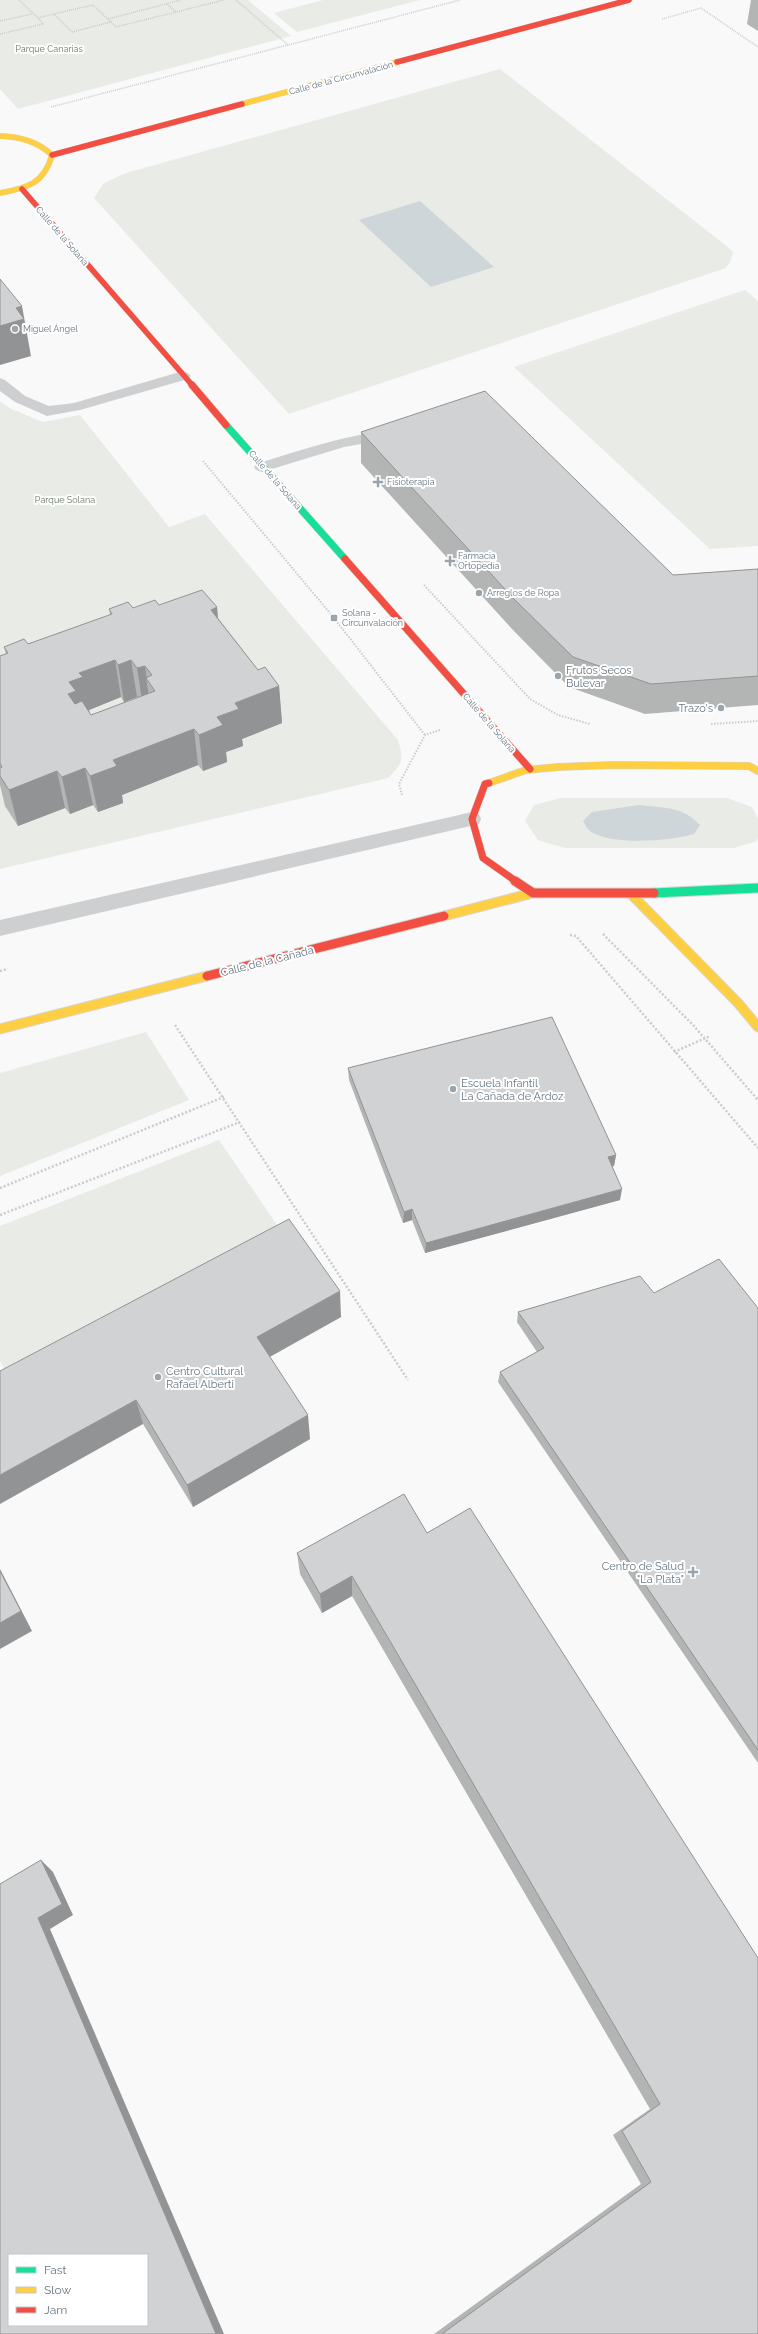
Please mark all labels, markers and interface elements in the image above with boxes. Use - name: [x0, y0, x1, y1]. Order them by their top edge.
- park label: Parque Canarias: [15, 44, 83, 54]
- street label: Calle de la Circunvalación: [288, 59, 394, 97]
- street label: Calle de la Solana: [34, 205, 90, 268]
- place label: Miguel Ángel: [23, 323, 78, 334]
- marker: Miguel Ángel: [10, 324, 20, 334]
- street label: Calle de la Solana: [247, 449, 303, 512]
- marker: Fisioterapia: [372, 476, 384, 488]
- place label: Fisioterapia: [387, 477, 435, 487]
- park label: Parque Solana: [35, 495, 95, 505]
- place label: Farmacia Ortopedía: [458, 551, 500, 571]
- marker: Farmacia Ortopedía: [445, 556, 455, 566]
- marker: Arreglos de Ropa: [474, 588, 484, 598]
- place label: Arreglos de Ropa: [487, 588, 559, 598]
- place label: Solana - Circunvalación: [342, 608, 403, 628]
- marker: Solana - Circunvalación: [329, 613, 339, 623]
- place label: Frutos Secos Bulevar: [566, 664, 632, 690]
- marker: Frutos Secos Bulevar: [553, 671, 563, 681]
- street label: Calle de la Solana: [461, 692, 517, 755]
- place label: Trazo's: [678, 702, 713, 715]
- marker: Trazo's: [716, 703, 726, 713]
- street label: Calle de la Cañada: [219, 944, 315, 979]
- place label: Escuela Infantil La Cañada de Ardoz: [461, 1077, 564, 1103]
- marker: Escuela Infantil La Cañada de Ardoz: [448, 1084, 458, 1094]
- place label: Centro Cultural Rafael Alberti: [166, 1365, 243, 1391]
- marker: Centro Cultural Rafael Alberti: [153, 1372, 163, 1382]
- place label: Centro de Salud "La Plata": [602, 1560, 684, 1586]
- marker: Centro de Salud "La Plata": [687, 1566, 699, 1578]
- legend: [8, 2254, 148, 2326]
- text: Fast: [44, 2263, 67, 2277]
- text: Slow: [44, 2283, 71, 2297]
- text: Jam: [44, 2303, 67, 2317]

